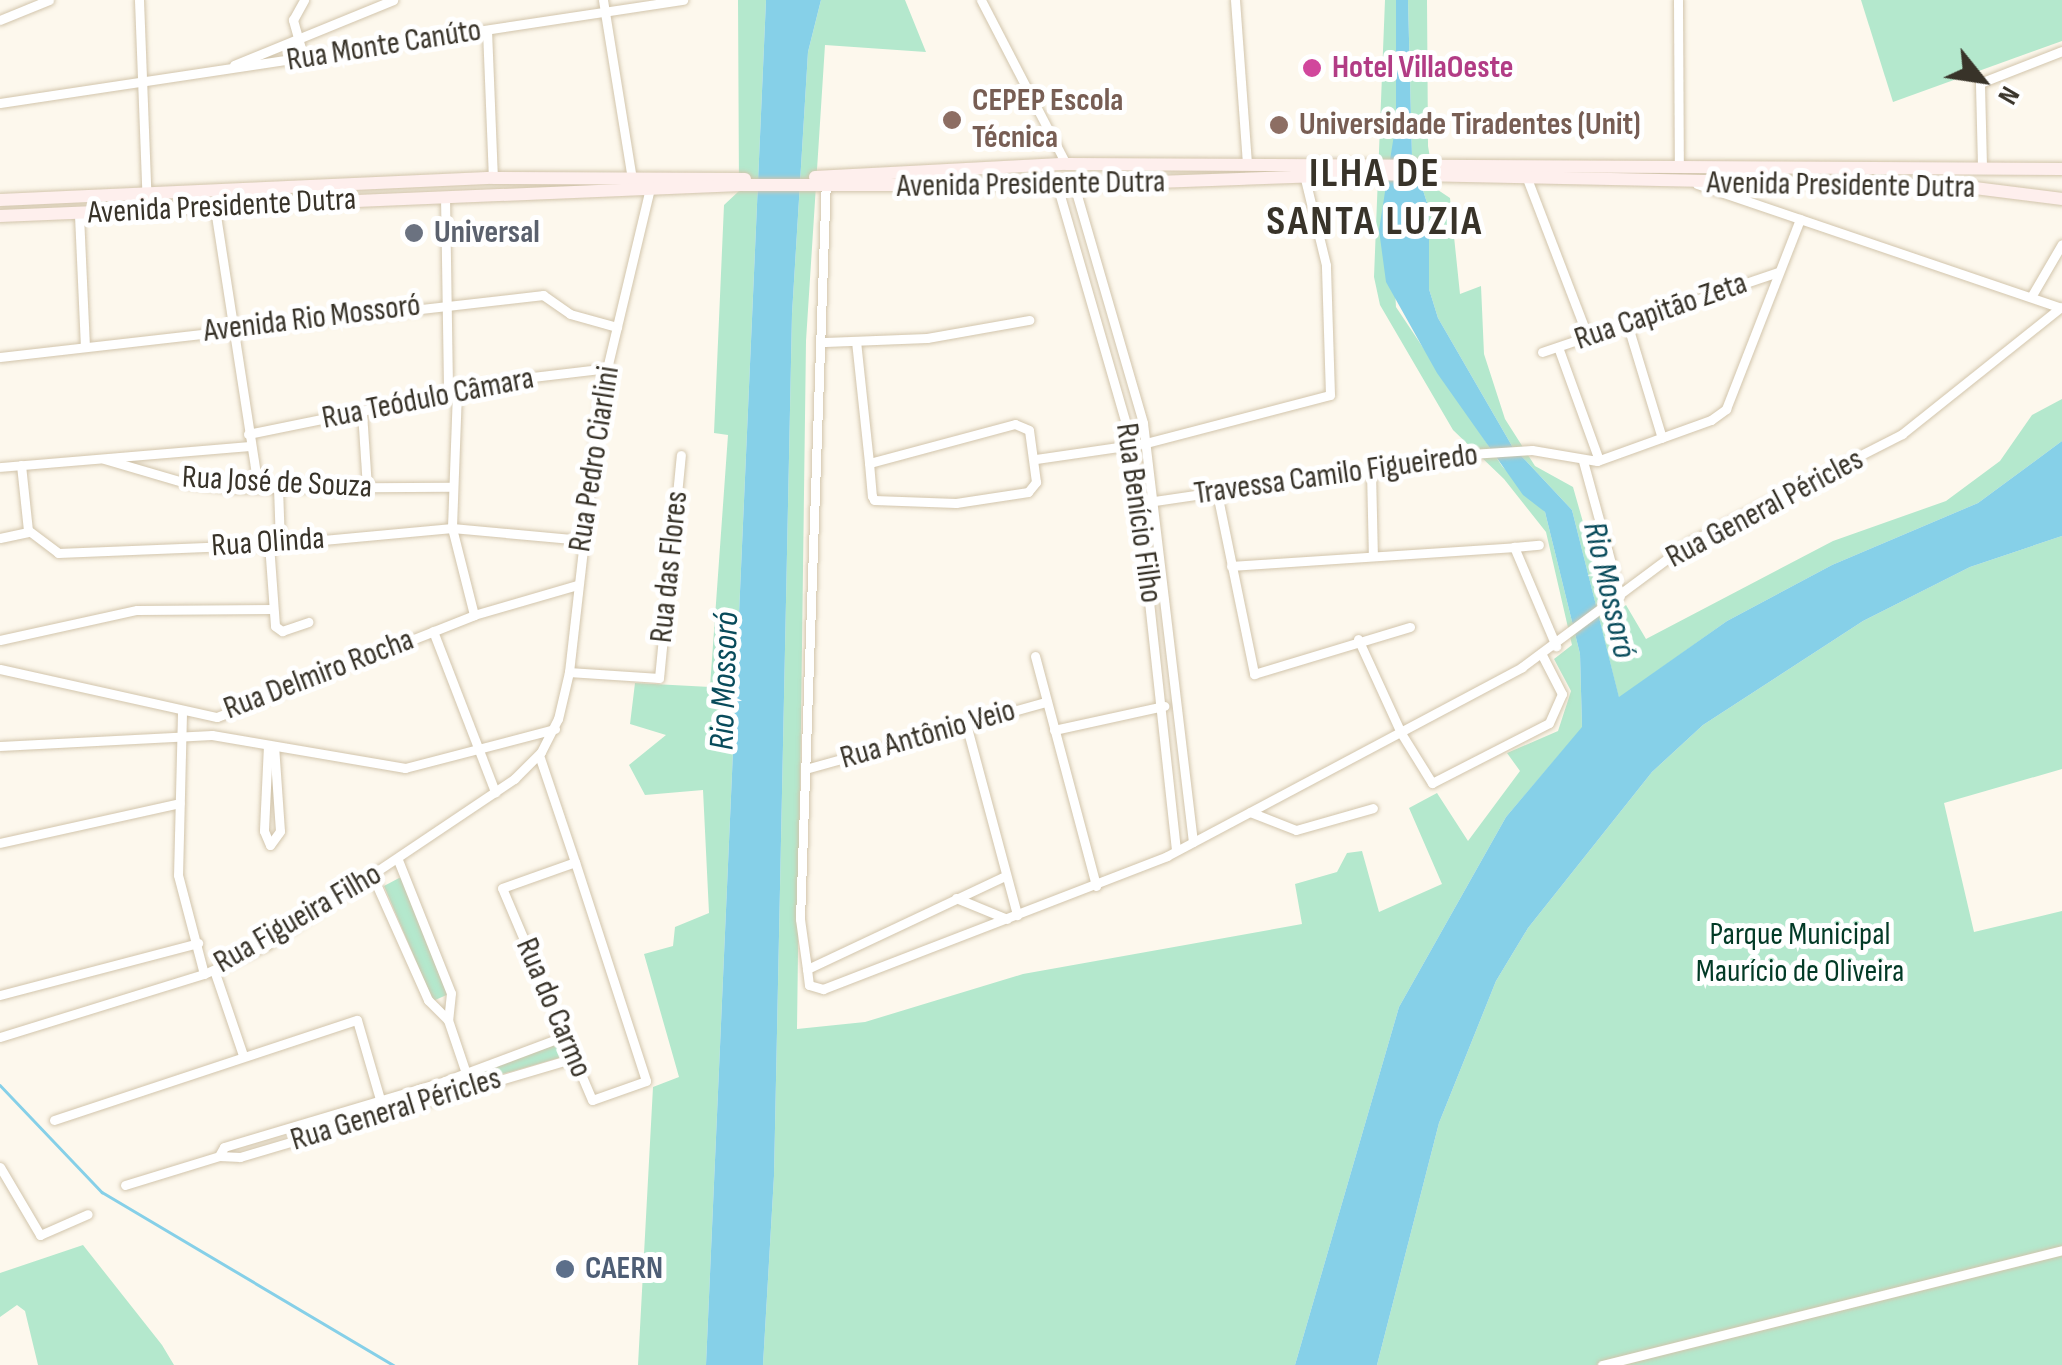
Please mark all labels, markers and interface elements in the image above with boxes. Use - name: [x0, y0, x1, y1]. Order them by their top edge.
- street label: Rua Monte Canúto: [284, 12, 484, 80]
- north arrow: [1932, 30, 2032, 130]
- place label: Hotel VillaOeste: [1332, 49, 1513, 87]
- marker: Hotel VillaOeste: [1301, 57, 1323, 79]
- text: N: [1990, 81, 2026, 110]
- place label: CEPEP Escola Técnica: [972, 83, 1123, 158]
- place label: Universidade Tiradentes (Unit): [1299, 106, 1641, 144]
- marker: CEPEP Escola Técnica: [941, 109, 963, 131]
- marker: Universidade Tiradentes (Unit): [1268, 114, 1290, 136]
- district label: ILHA DE SANTA LUZIA: [1266, 149, 1484, 248]
- street label: Avenida Presidente Dutra: [896, 163, 1166, 207]
- street label: Avenida Presidente Dutra: [1706, 164, 1976, 208]
- street label: Avenida Presidente Dutra: [87, 181, 357, 233]
- place label: Universal: [434, 214, 540, 252]
- marker: Universal: [403, 222, 425, 244]
- street label: Rua Capitão Zeta: [1570, 265, 1752, 359]
- street label: Avenida Rio Mossoró: [201, 287, 423, 351]
- street label: Rua Teódulo Câmara: [319, 360, 537, 438]
- street label: Rua Pedro Ciarlini: [561, 363, 629, 555]
- street label: Rua Benício Filho: [1106, 421, 1170, 605]
- street label: Travessa Camilo Figueiredo: [1192, 436, 1480, 514]
- street label: Rua General Péricles: [1660, 441, 1870, 577]
- street label: Rua José de Souza: [181, 459, 373, 507]
- street label: Rua das Flores: [643, 489, 697, 645]
- water label: Rio Mossoró: [1573, 518, 1645, 662]
- street label: Rua Olinda: [210, 520, 326, 566]
- water label: Rio Mossoró: [702, 611, 748, 751]
- street label: Rua Delmiro Rocha: [219, 621, 419, 729]
- street label: Rua Antônio Veio: [836, 692, 1020, 778]
- street label: Rua Figueira Filho: [208, 856, 388, 982]
- park label: Parque Municipal Maurício de Oliveira: [1696, 917, 1904, 992]
- street label: Rua do Carmo: [506, 933, 600, 1083]
- street label: Rua General Péricles: [286, 1060, 506, 1160]
- place label: CAERN: [585, 1250, 663, 1288]
- marker: CAERN: [554, 1258, 576, 1280]

